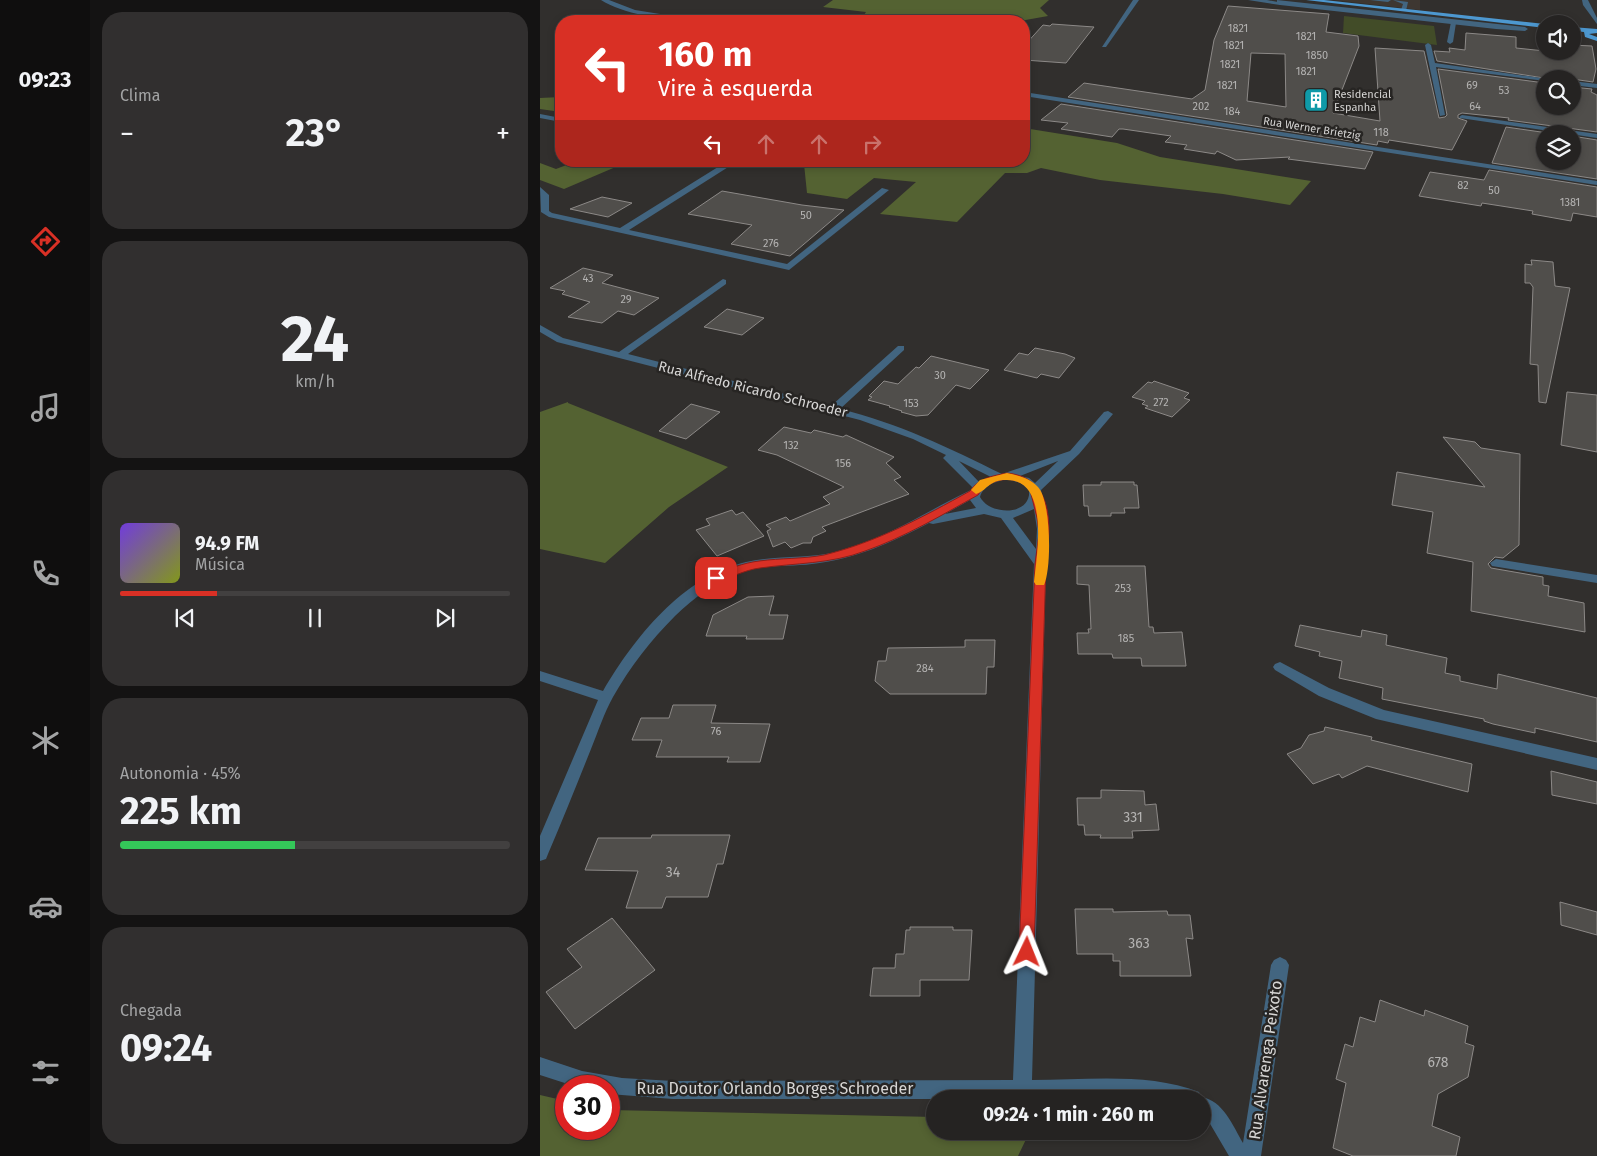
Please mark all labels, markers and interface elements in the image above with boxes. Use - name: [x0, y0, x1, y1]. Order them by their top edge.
- map controls: [1536, 15, 1581, 170]
- button: sound: [1536, 15, 1581, 60]
- house number: 1821: [1228, 22, 1248, 35]
- house number: 1821: [1296, 30, 1316, 43]
- text: 160 m: [658, 33, 752, 75]
- icon: left: [575, 35, 640, 100]
- house number: 1821: [1224, 39, 1244, 52]
- house number: 1850: [1306, 49, 1328, 62]
- house number: 1821: [1220, 58, 1240, 71]
- house number: 1821: [1296, 65, 1316, 78]
- text: 09:23: [19, 66, 71, 93]
- button: search: [1536, 70, 1581, 115]
- text: Vire à esquerda: [658, 75, 813, 102]
- house number: 1821: [1217, 79, 1237, 92]
- house number: 69: [1466, 79, 1478, 92]
- house number: 53: [1499, 84, 1509, 97]
- text: Clima: [120, 86, 160, 105]
- building icon: Residencial Espanha: [1303, 87, 1329, 113]
- place label: Residencial Espanha: [1334, 88, 1391, 114]
- house number: 202: [1193, 100, 1209, 113]
- house number: 64: [1469, 100, 1481, 113]
- house number: 184: [1224, 105, 1240, 118]
- text: 23°: [286, 110, 345, 156]
- street label: Rua Werner Brietzig: [1262, 114, 1362, 143]
- text: −: [120, 117, 134, 150]
- text: +: [496, 117, 510, 150]
- button: layers: [1536, 125, 1581, 170]
- house number: 118: [1373, 126, 1389, 139]
- icon: left: [699, 130, 727, 158]
- icon: ahead: [752, 130, 780, 158]
- icon: ahead: [805, 130, 833, 158]
- icon: right: [858, 130, 886, 158]
- house number: 82: [1457, 179, 1469, 192]
- house number: 50: [1488, 184, 1500, 197]
- house number: 1381: [1560, 196, 1580, 209]
- house number: 50: [800, 209, 812, 222]
- icon: directions: [28, 224, 63, 259]
- house number: 276: [763, 237, 779, 250]
- house number: 43: [582, 272, 594, 285]
- house number: 29: [620, 293, 632, 306]
- text: 24: [281, 300, 349, 378]
- street label: Rua Alfredo Ricardo Schroeder: [657, 358, 850, 421]
- house number: 30: [934, 369, 946, 382]
- text: km/h: [295, 372, 335, 391]
- icon: music: [28, 390, 63, 425]
- house number: 272: [1153, 396, 1169, 409]
- house number: 153: [903, 397, 919, 410]
- house number: 132: [783, 439, 799, 452]
- house number: 156: [835, 457, 851, 470]
- text: 94.9 FM: [195, 532, 259, 555]
- text: Música: [195, 555, 245, 574]
- icon: phone: [28, 556, 63, 591]
- pin: [695, 557, 737, 599]
- icon: arrive: [702, 564, 730, 592]
- house number: 253: [1115, 582, 1131, 595]
- icon: previous: [171, 604, 199, 632]
- icon: pause: [301, 604, 329, 632]
- icon: next: [431, 604, 459, 632]
- house number: 185: [1118, 632, 1135, 645]
- house number: 284: [916, 662, 934, 675]
- icon: climate: [28, 723, 63, 758]
- house number: 76: [711, 725, 721, 738]
- text: Autonomia · 45%: [120, 764, 241, 783]
- text: 225 km: [120, 788, 242, 834]
- house number: 331: [1123, 809, 1143, 826]
- house number: 34: [666, 864, 681, 881]
- icon: car: [28, 889, 63, 924]
- position arrow: [1000, 925, 1052, 977]
- house number: 363: [1128, 935, 1150, 952]
- street label: Rua Alvarenga Peixoto: [1245, 979, 1286, 1141]
- text: Chegada: [120, 1001, 182, 1020]
- text: 09:24: [120, 1025, 212, 1071]
- house number: 678: [1428, 1054, 1449, 1071]
- icon: filters: [28, 1055, 63, 1090]
- speed limit sign: 30: [555, 1075, 620, 1140]
- street label: Rua Doutor Orlando Borges Schroeder: [637, 1079, 914, 1098]
- text: 09:24 · 1 min · 260 m: [983, 1103, 1154, 1126]

